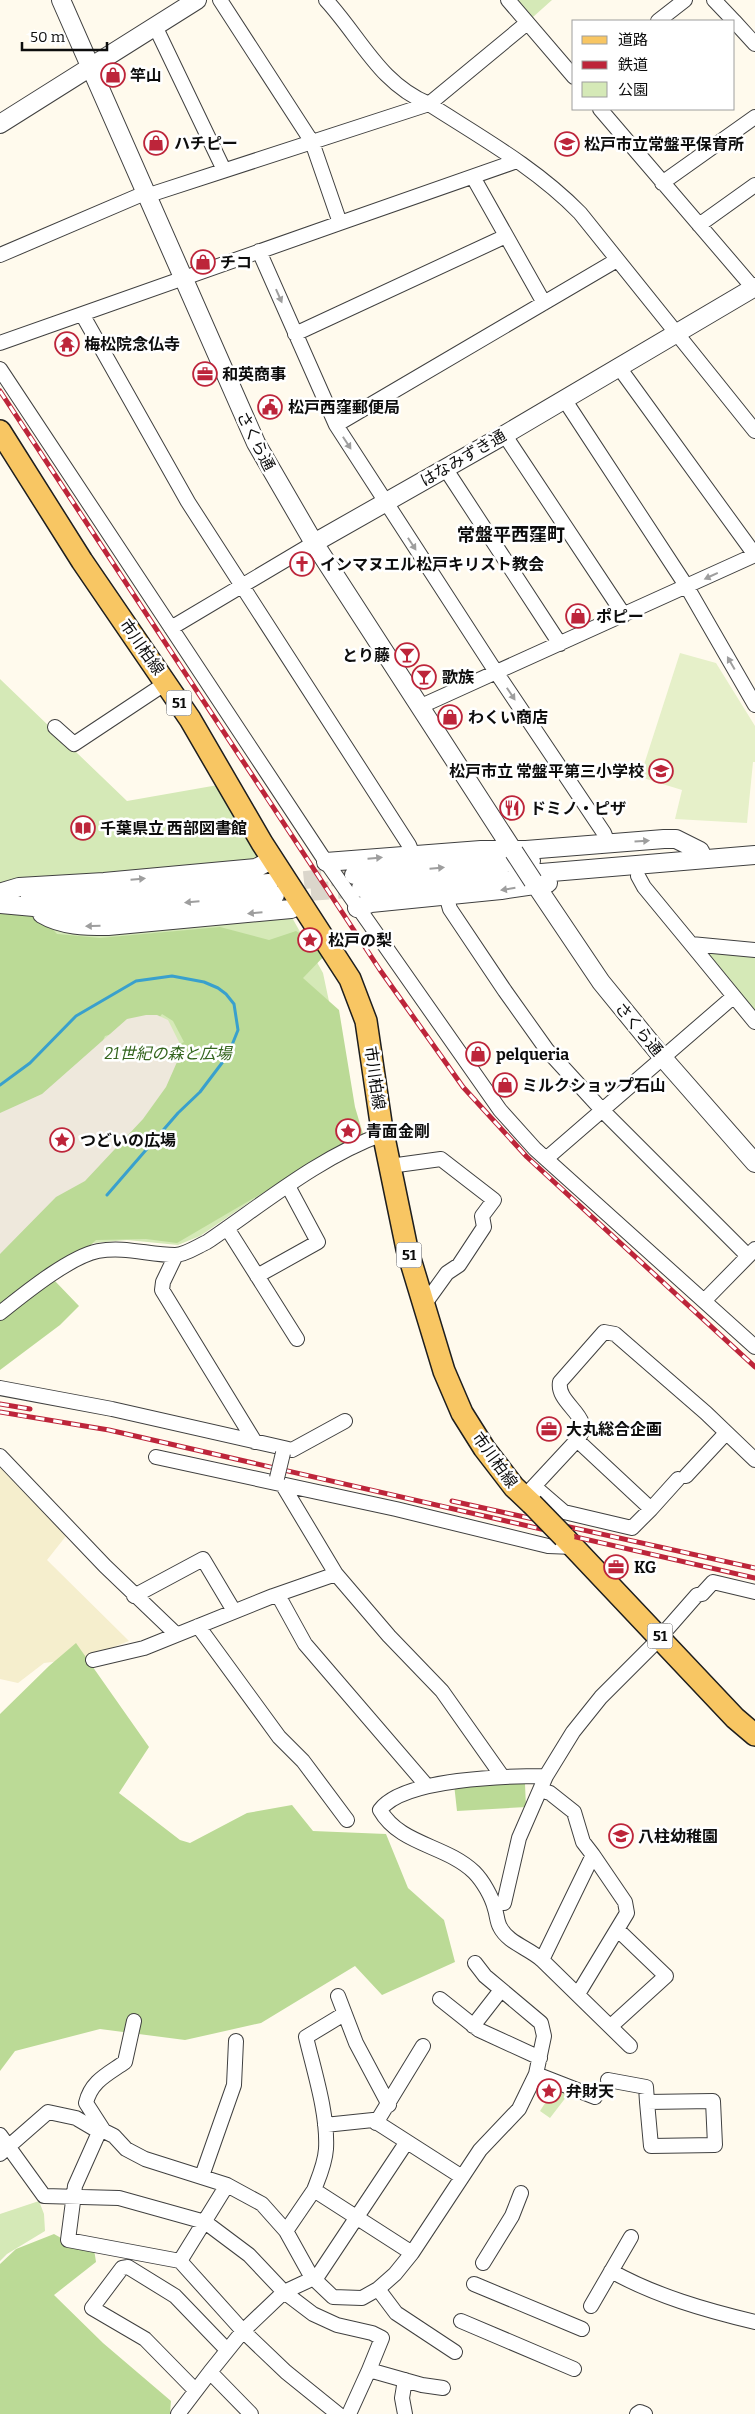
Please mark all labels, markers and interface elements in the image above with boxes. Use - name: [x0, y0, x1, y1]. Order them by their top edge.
- scale bar: [22, 20, 108, 52]
- legend: [572, 20, 735, 110]
- text: 50 m: [30, 28, 66, 46]
- text: 道路: [618, 31, 648, 49]
- text: 鉄道: [618, 56, 648, 74]
- shop icon: 竿山: [100, 62, 126, 88]
- place label: 竿山: [130, 66, 162, 85]
- text: 公園: [618, 81, 648, 99]
- shop icon: ハチピー: [143, 130, 169, 156]
- school or university icon: 松戸市立常盤平保育所: [554, 131, 580, 157]
- place label: ハチピー: [174, 134, 238, 153]
- place label: 松戸市立常盤平保育所: [584, 135, 744, 154]
- shop icon: チコ: [190, 249, 216, 275]
- place label: チコ: [220, 253, 252, 272]
- one-way arrow: [275, 289, 283, 303]
- temple icon: 梅松院念仏寺: [54, 331, 80, 357]
- place label: 梅松院念仏寺: [84, 335, 180, 354]
- office icon: 和英商事: [192, 361, 218, 387]
- place label: 和英商事: [222, 365, 286, 384]
- public building icon: 松戸西窪郵便局: [257, 394, 283, 420]
- place label: 松戸西窪郵便局: [288, 398, 400, 417]
- street label: さくら通: [233, 408, 279, 474]
- street label: はなみずき通: [417, 426, 509, 490]
- one-way arrow: [342, 437, 352, 450]
- district label: 常盤平西窪町: [457, 524, 565, 546]
- one-way arrow: [407, 537, 417, 550]
- church icon: インマヌエル松戸キリスト教会: [289, 551, 315, 577]
- place label: インマヌエル松戸キリスト教会: [320, 555, 544, 574]
- one-way arrow: [704, 572, 718, 580]
- shop icon: ポピー: [565, 603, 591, 629]
- place label: ポピー: [596, 607, 644, 626]
- street label: 市川柏線: [116, 615, 168, 679]
- bar icon: とり藤: [394, 642, 420, 668]
- place label: とり藤: [342, 646, 390, 665]
- one-way arrow: [726, 656, 735, 669]
- bar icon: 歌族: [411, 664, 437, 690]
- place label: 歌族: [442, 668, 474, 687]
- one-way arrow: [506, 688, 516, 701]
- road number: 51: [166, 690, 192, 716]
- shop icon: わくい商店: [437, 704, 463, 730]
- place label: わくい商店: [468, 708, 548, 727]
- school or university icon: 松戸市立 常盤平第三小学校: [648, 758, 674, 784]
- place label: 松戸市立 常盤平第三小学校: [449, 762, 644, 781]
- restaurant icon: ドミノ・ピザ: [499, 795, 525, 821]
- place label: ドミノ・ピザ: [530, 799, 626, 818]
- library icon: 千葉県立 西部図書館: [70, 815, 96, 841]
- place label: 千葉県立 西部図書館: [100, 819, 247, 838]
- one-way arrow: [634, 836, 650, 844]
- one-way arrow: [367, 854, 383, 862]
- one-way arrow: [429, 864, 445, 872]
- one-way arrow: [130, 875, 146, 883]
- one-way arrow: [500, 885, 516, 893]
- one-way arrow: [183, 899, 199, 907]
- one-way arrow: [247, 909, 263, 917]
- one-way arrow: [85, 922, 101, 930]
- place icon: 松戸の梨: [297, 927, 323, 953]
- place label: 松戸の梨: [328, 931, 392, 950]
- street label: さくら通: [611, 998, 667, 1060]
- shop icon: pelqueria: [465, 1041, 491, 1067]
- park label: 21世紀の森と広場: [105, 1044, 233, 1063]
- street label: 市川柏線: [361, 1045, 389, 1111]
- place label: pelqueria: [496, 1045, 569, 1064]
- shop icon: ミルクショップ石山: [492, 1072, 518, 1098]
- place label: ミルクショップ石山: [522, 1076, 666, 1095]
- place icon: 青面金剛: [335, 1118, 361, 1144]
- place label: 青面金剛: [366, 1122, 430, 1141]
- place icon: つどいの広場: [49, 1127, 75, 1153]
- place label: つどいの広場: [80, 1131, 176, 1150]
- road number: 51: [396, 1242, 422, 1268]
- office icon: 大丸総合企画: [536, 1416, 562, 1442]
- place label: 大丸総合企画: [566, 1420, 662, 1439]
- street label: 市川柏線: [469, 1429, 521, 1491]
- office icon: KG: [603, 1554, 629, 1580]
- place label: KG: [634, 1558, 657, 1577]
- road number: 51: [648, 1624, 672, 1648]
- school or university icon: 八柱幼稚園: [608, 1823, 634, 1849]
- place label: 八柱幼稚園: [638, 1827, 718, 1846]
- place icon: 弁財天: [536, 2078, 562, 2104]
- place label: 弁財天: [566, 2082, 614, 2101]

